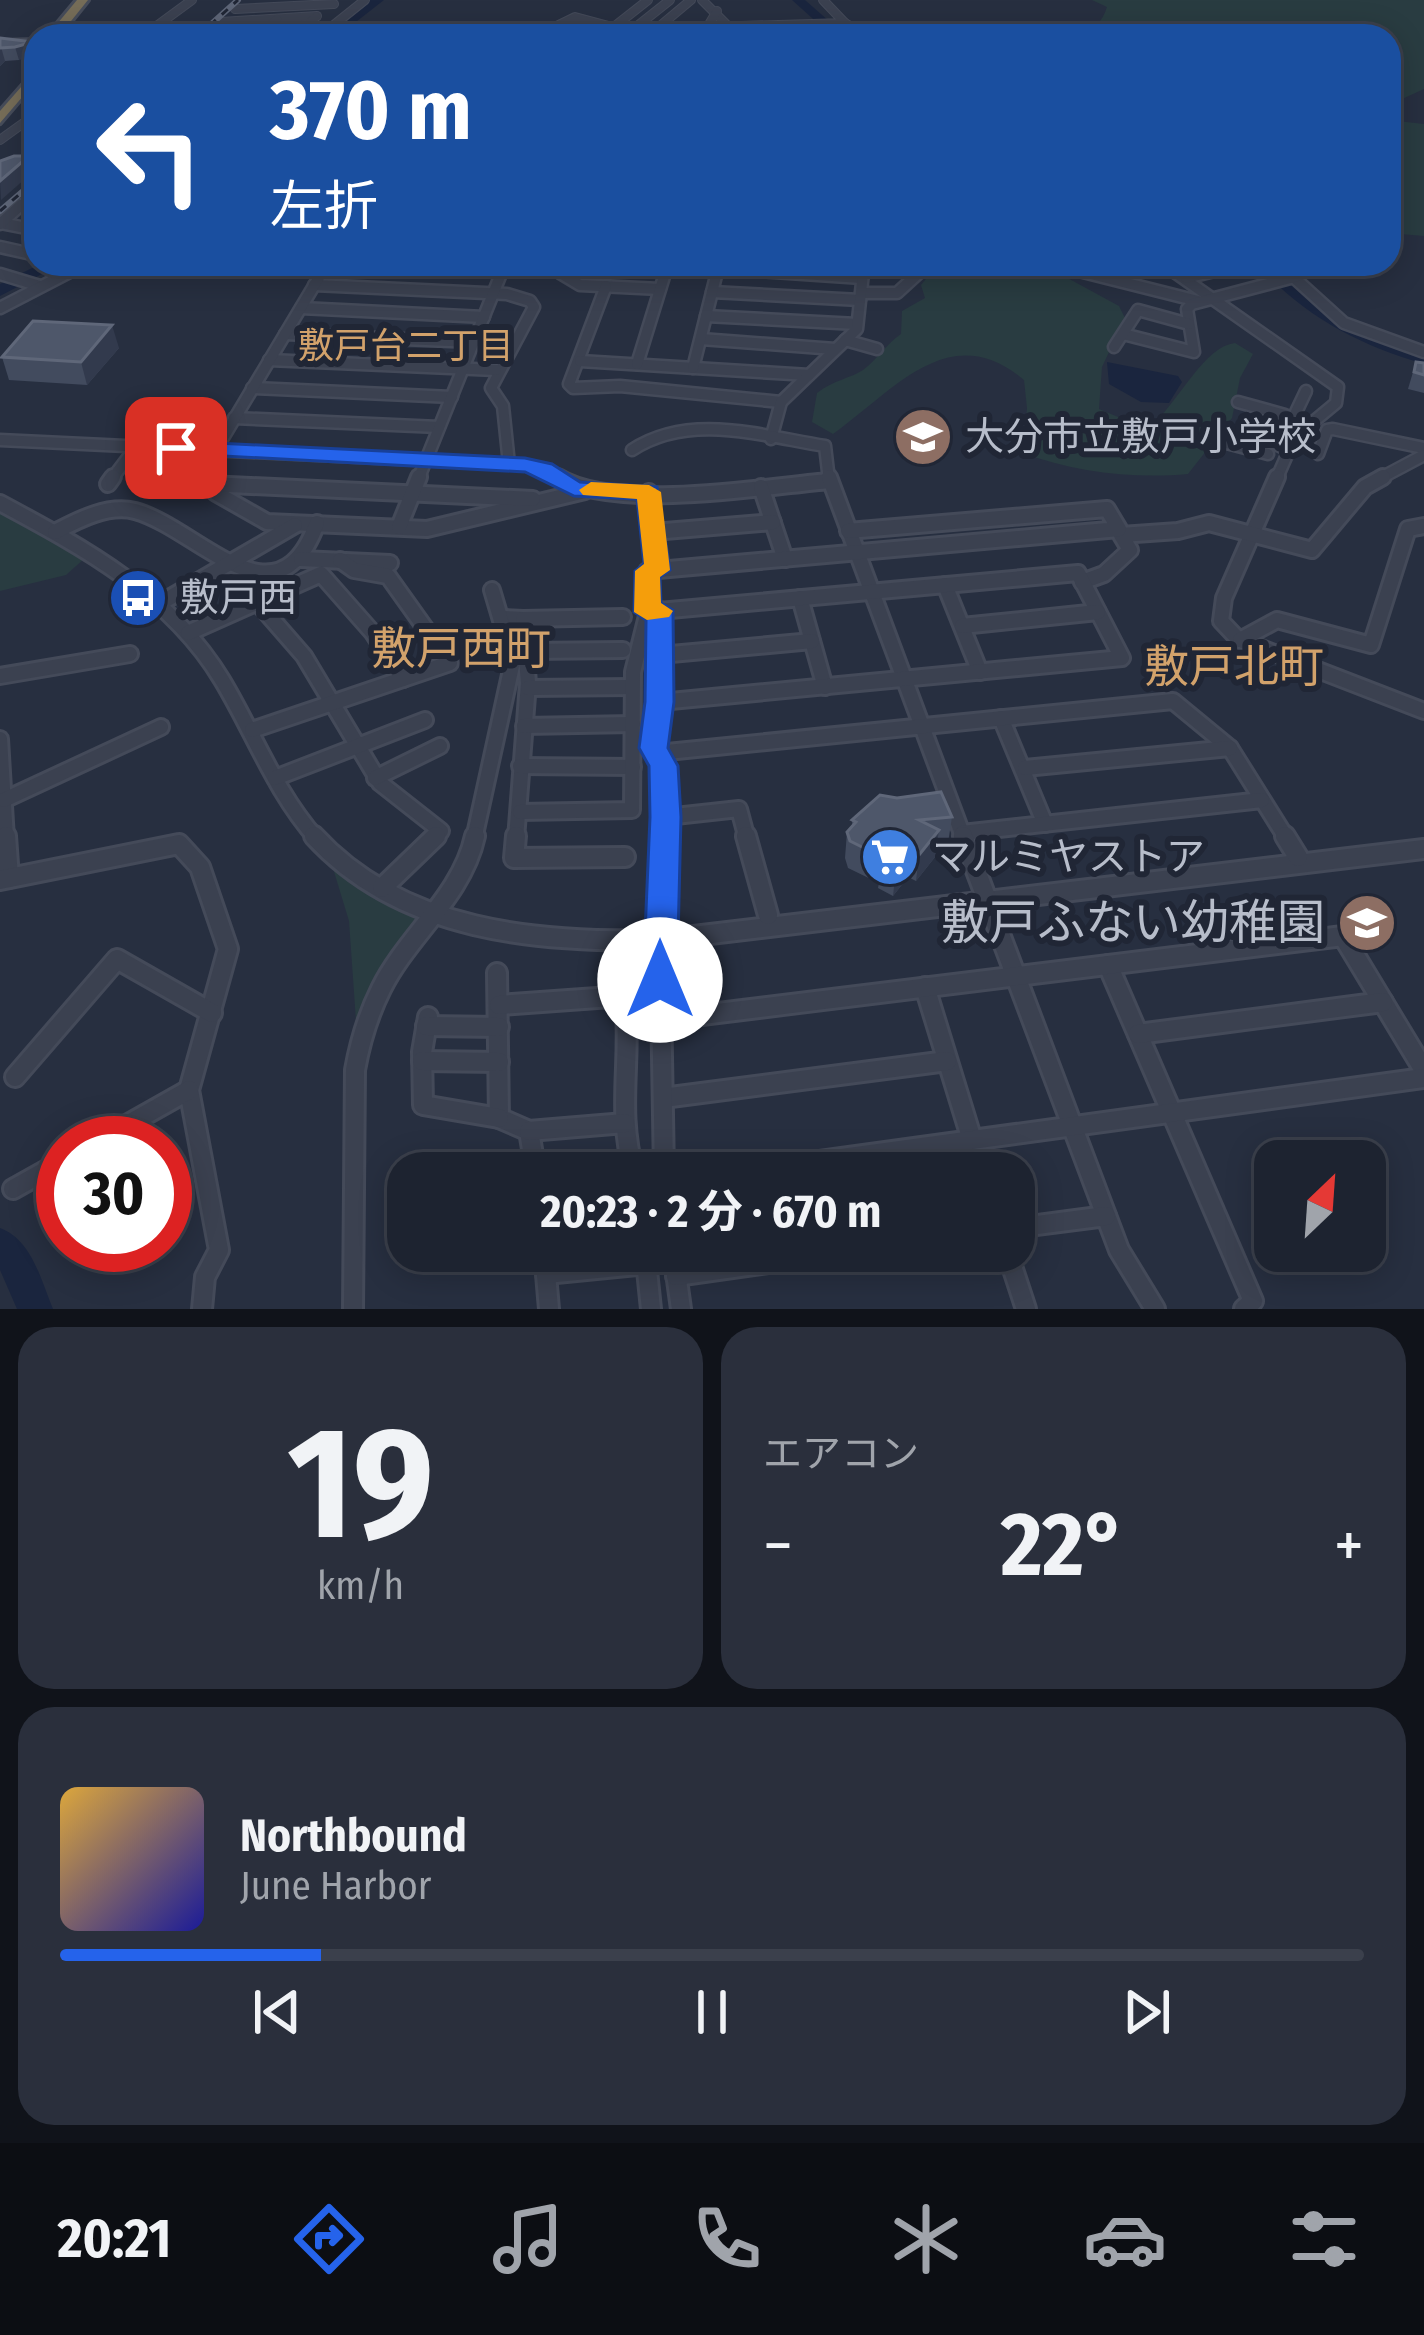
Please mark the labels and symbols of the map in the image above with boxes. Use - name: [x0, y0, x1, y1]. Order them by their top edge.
- district label: 敷戸台二丁目: [298, 324, 514, 368]
- pin: [125, 397, 227, 499]
- school or university icon: 大分市立敷戸小学校: [892, 406, 954, 468]
- place label: 大分市立敷戸小学校: [965, 414, 1316, 460]
- bus stop icon: 敷戸西: [107, 567, 169, 629]
- place label: 敷戸西: [180, 575, 297, 621]
- district label: 敷戸西町: [371, 622, 551, 676]
- district label: 敷戸北町: [1144, 640, 1324, 694]
- supermarket icon: マルミヤストア: [859, 826, 921, 888]
- place label: マルミヤストア: [932, 834, 1205, 880]
- school or university icon: 敷戸ふない幼稚園: [1336, 892, 1398, 954]
- place label: 敷戸ふない幼稚園: [941, 894, 1325, 952]
- position arrow: [597, 917, 723, 1043]
- speed limit sign: 30: [36, 1116, 192, 1272]
- north arrow: [1254, 1140, 1386, 1272]

